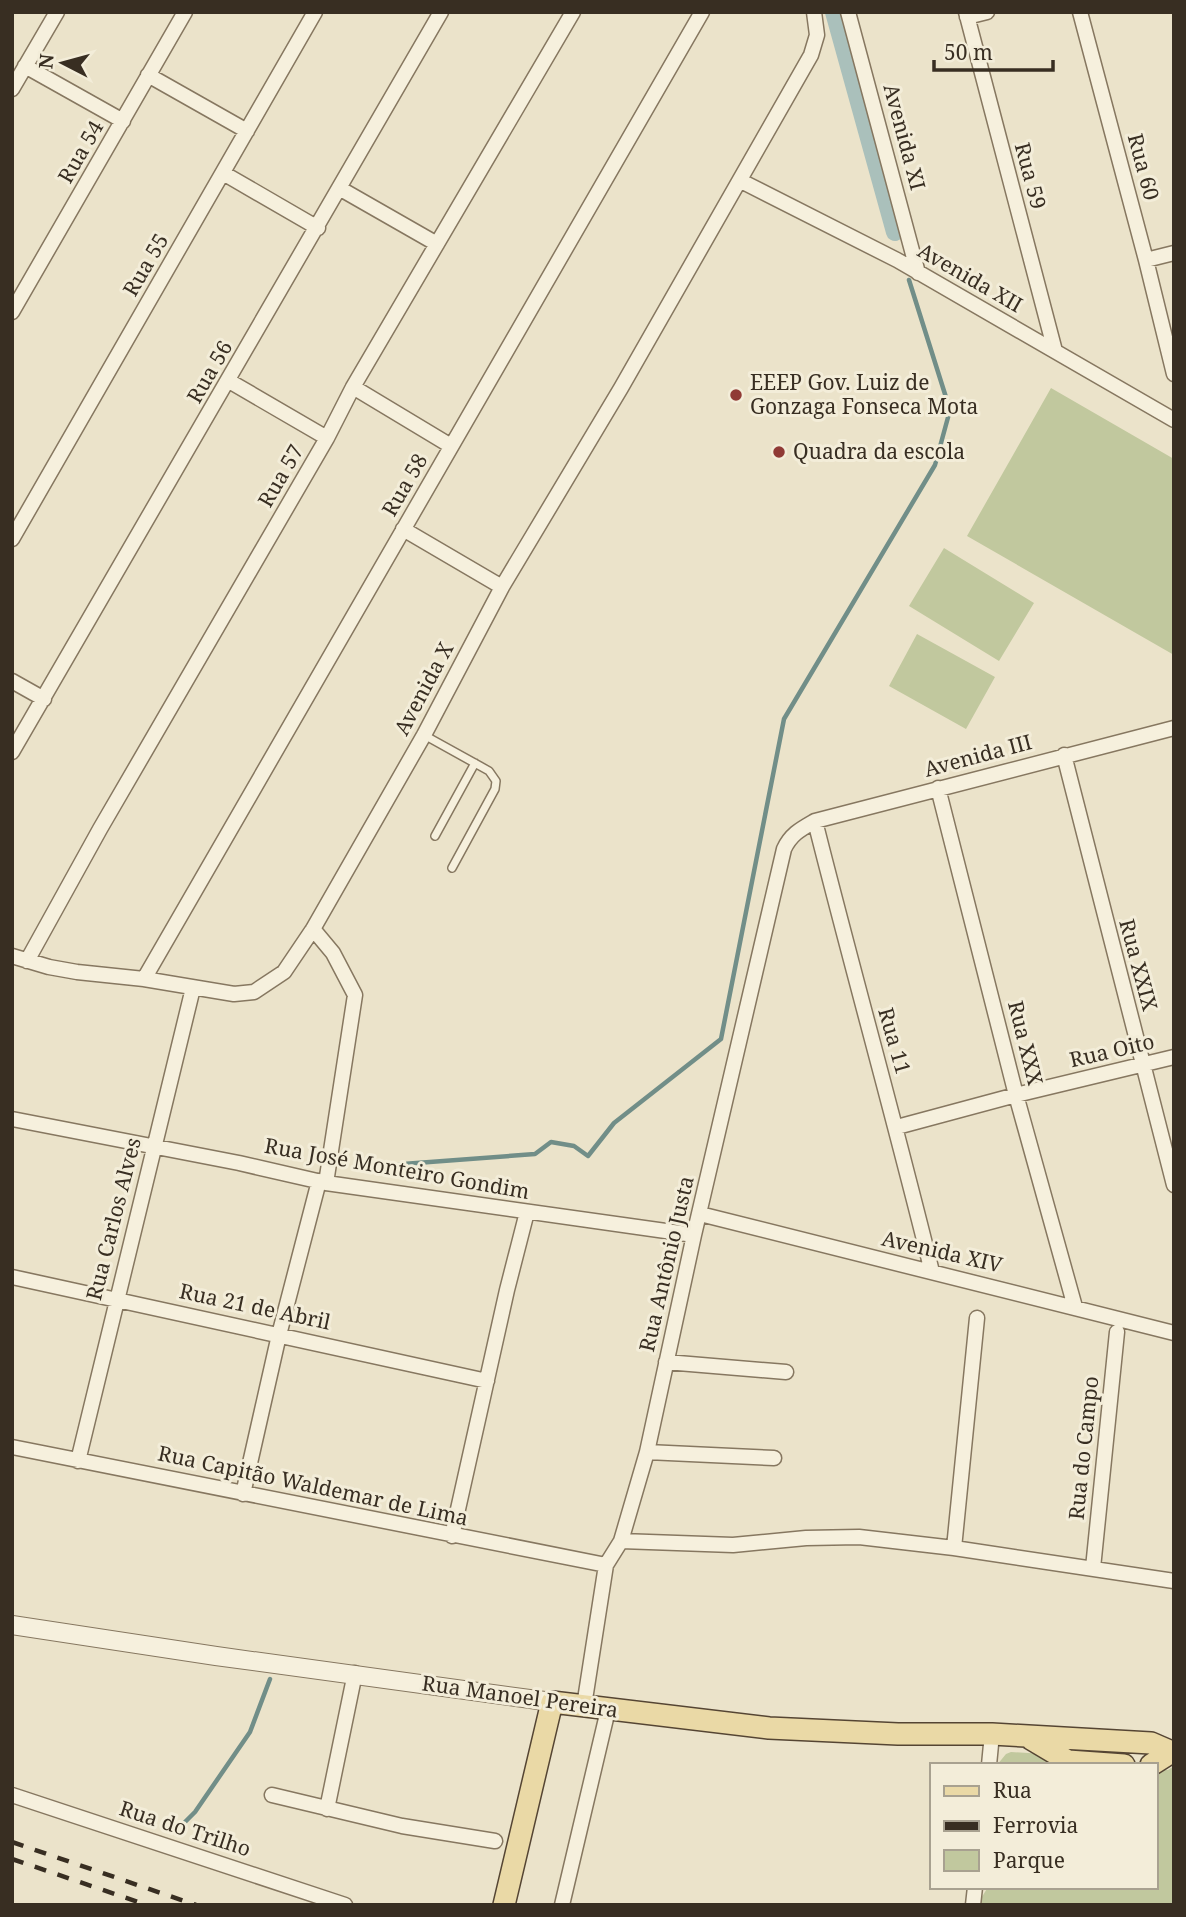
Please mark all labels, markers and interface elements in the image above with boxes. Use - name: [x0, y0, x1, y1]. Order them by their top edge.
- north arrow: [28, 28, 98, 98]
- scale bar: [934, 28, 1053, 72]
- text: 50 m: [944, 38, 993, 66]
- text: N: [32, 52, 60, 70]
- street label: Avenida XI: [877, 80, 933, 193]
- street label: Rua 54: [51, 115, 109, 188]
- street label: Rua 60: [1122, 130, 1166, 203]
- street label: Rua 59: [1009, 139, 1053, 212]
- street label: Rua 55: [116, 228, 174, 301]
- street label: Avenida XII: [913, 236, 1028, 318]
- street label: Rua 56: [180, 335, 238, 408]
- place label: EEEP Gov. Luiz de Gonzaga Fonseca Mota: [750, 368, 978, 420]
- marker: EEEP Gov. Luiz de Gonzaga Fonseca Mota: [728, 387, 744, 403]
- place label: Quadra da escola: [793, 437, 965, 465]
- street label: Rua 57: [251, 439, 309, 512]
- marker: Quadra da escola: [771, 444, 787, 460]
- street label: Rua 58: [375, 448, 433, 521]
- street label: Avenida X: [387, 637, 459, 740]
- street label: Avenida III: [921, 727, 1035, 783]
- street label: Rua XXIX: [1113, 916, 1165, 1014]
- street label: Rua XXX: [1002, 998, 1050, 1088]
- street label: Rua 11: [872, 1004, 918, 1077]
- street label: Rua Oito: [1067, 1027, 1157, 1073]
- street label: Rua José Monteiro Gondim: [263, 1131, 532, 1205]
- street label: Rua Carlos Alves: [79, 1134, 147, 1303]
- street label: Rua Antônio Justa: [632, 1173, 700, 1354]
- street label: Avenida XIV: [879, 1224, 1006, 1279]
- street label: Rua 21 de Abril: [177, 1276, 334, 1336]
- street label: Rua do Campo: [1062, 1375, 1104, 1521]
- street label: Rua Capitão Waldemar de Lima: [155, 1438, 471, 1532]
- street label: Rua Manoel Pereira: [420, 1668, 620, 1724]
- legend: [930, 1763, 1158, 1889]
- text: Rua: [993, 1776, 1032, 1804]
- street label: Rua do Trilho: [116, 1794, 254, 1862]
- text: Ferrovia: [993, 1811, 1078, 1839]
- text: Parque: [993, 1846, 1065, 1874]

